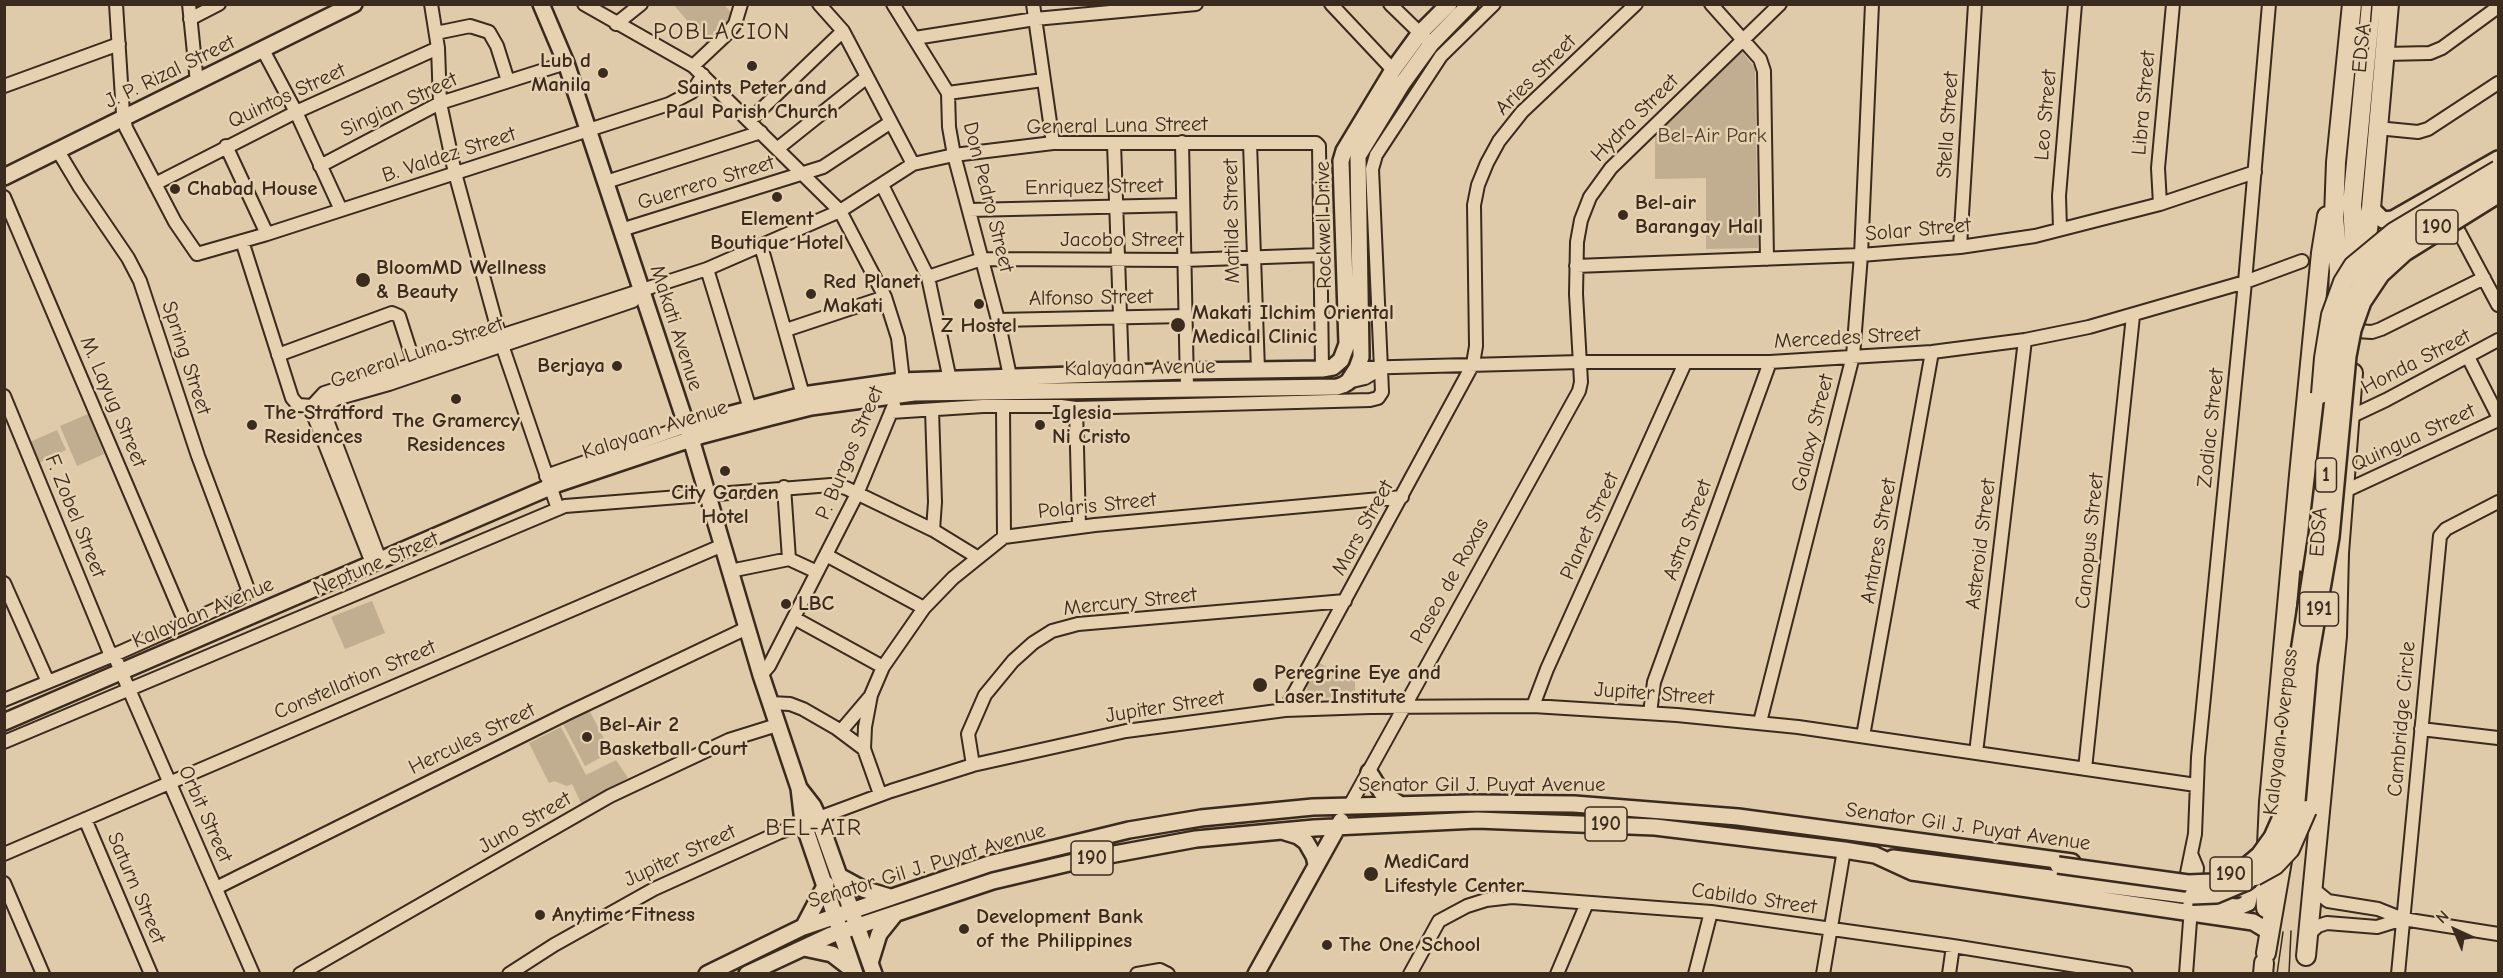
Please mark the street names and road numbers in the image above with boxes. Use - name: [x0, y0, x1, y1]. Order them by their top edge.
- street label: EDSA: [2347, 22, 2377, 74]
- street label: Aries Street: [1490, 29, 1582, 121]
- street label: J. P. Rizal Street: [101, 30, 239, 114]
- street label: Libra Street: [2127, 50, 2161, 156]
- street label: Quintos Street: [224, 58, 350, 134]
- street label: Singian Street: [337, 67, 461, 143]
- street label: Leo Street: [2029, 68, 2063, 162]
- street label: Hydra Street: [1586, 69, 1684, 167]
- street label: Stella Street: [1932, 71, 1964, 179]
- street label: General Luna Street: [1026, 112, 1208, 140]
- street label: Don Pedro Street: [957, 119, 1019, 275]
- street label: B. Valdez Street: [379, 122, 519, 188]
- street label: Guerrero Street: [635, 150, 777, 216]
- street label: Matilde Street: [1218, 158, 1246, 284]
- street label: Rockwell Drive: [1310, 161, 1338, 289]
- street label: Enriquez Street: [1025, 173, 1163, 201]
- road number: 190: [2416, 210, 2458, 244]
- street label: Solar Street: [1864, 213, 1972, 247]
- street label: Jacobo Street: [1060, 227, 1184, 253]
- street label: Makati Avenue: [644, 262, 708, 394]
- street label: Alfonso Street: [1029, 284, 1153, 312]
- street label: Spring Street: [156, 298, 216, 418]
- street label: General Luna Street: [327, 312, 507, 394]
- street label: Mercedes Street: [1773, 322, 1921, 354]
- street label: Honda Street: [2357, 324, 2475, 400]
- street label: M. Layug Street: [74, 333, 152, 471]
- street label: Kalayaan Avenue: [1064, 354, 1216, 382]
- street label: Zodiac Street: [2192, 367, 2230, 489]
- street label: Galaxy Street: [1786, 372, 1840, 494]
- street label: P. Burgos Street: [811, 382, 889, 524]
- street label: Kalayaan Avenue: [579, 395, 731, 465]
- street label: Quingua Street: [2347, 398, 2479, 478]
- street label: F. Zobel Street: [39, 451, 111, 581]
- road number: 1: [2316, 458, 2336, 492]
- street label: Planet Street: [1555, 468, 1625, 584]
- street label: Canopus Street: [2070, 472, 2110, 610]
- street label: Mars Street: [1327, 476, 1399, 580]
- street label: Astra Street: [1658, 476, 1718, 584]
- street label: Antares Street: [1856, 476, 1902, 606]
- street label: Asteroid Street: [1960, 477, 2002, 611]
- street label: Polaris Street: [1037, 487, 1157, 525]
- street label: EDSA: [2305, 506, 2333, 558]
- street label: Paseo de Roxas: [1405, 514, 1495, 648]
- street label: Neptune Street: [310, 526, 442, 602]
- street label: Kalayaan Avenue: [128, 572, 278, 654]
- street label: Mercury Street: [1062, 582, 1198, 622]
- road number: 191: [2300, 592, 2338, 626]
- street label: Constellation Street: [270, 635, 440, 725]
- street label: Cambridge Circle: [2383, 640, 2421, 798]
- street label: Kalayaan Overpass: [2258, 647, 2304, 817]
- street label: Jupiter Street: [1593, 677, 1715, 711]
- street label: Jupiter Street: [1104, 685, 1226, 729]
- street label: Hercules Street: [405, 697, 539, 781]
- street label: Orbit Street: [172, 762, 238, 866]
- street label: Senator Gil J. Puyat Avenue: [1358, 772, 1606, 798]
- street label: Juno Street: [474, 786, 576, 860]
- street label: Senator Gil J. Puyat Avenue: [1844, 797, 2092, 857]
- road number: 190: [1585, 807, 1627, 841]
- street label: Senator Gil J. Puyat Avenue: [805, 818, 1049, 914]
- street label: Jupiter Street: [620, 819, 740, 893]
- street label: Saturn Street: [101, 828, 171, 948]
- road number: 190: [1071, 841, 1113, 875]
- road number: 190: [2210, 857, 2252, 891]
- street label: Cabildo Street: [1690, 878, 1818, 920]

